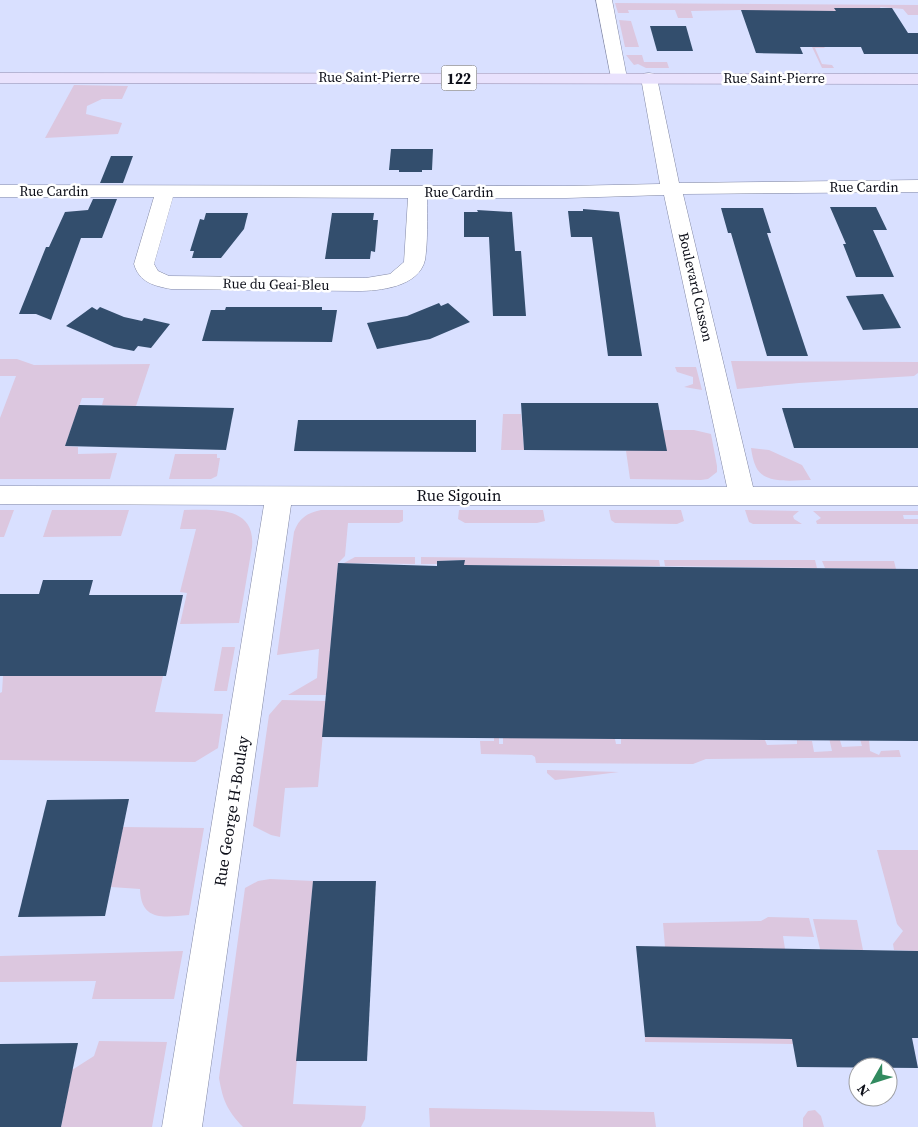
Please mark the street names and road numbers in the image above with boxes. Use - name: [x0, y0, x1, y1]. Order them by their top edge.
- road number: 122: [442, 66, 476, 90]
- street label: Rue Saint-Pierre: [318, 67, 420, 87]
- street label: Rue Saint-Pierre: [723, 68, 825, 88]
- street label: Rue Cardin: [829, 177, 899, 197]
- street label: Rue Cardin: [19, 181, 89, 201]
- street label: Rue Cardin: [424, 182, 494, 202]
- street label: Boulevard Cusson: [674, 230, 718, 344]
- street label: Rue du Geai-Bleu: [222, 273, 330, 295]
- street label: Rue Sigouin: [417, 484, 502, 506]
- street label: Rue George H-Boulay: [208, 733, 254, 888]

